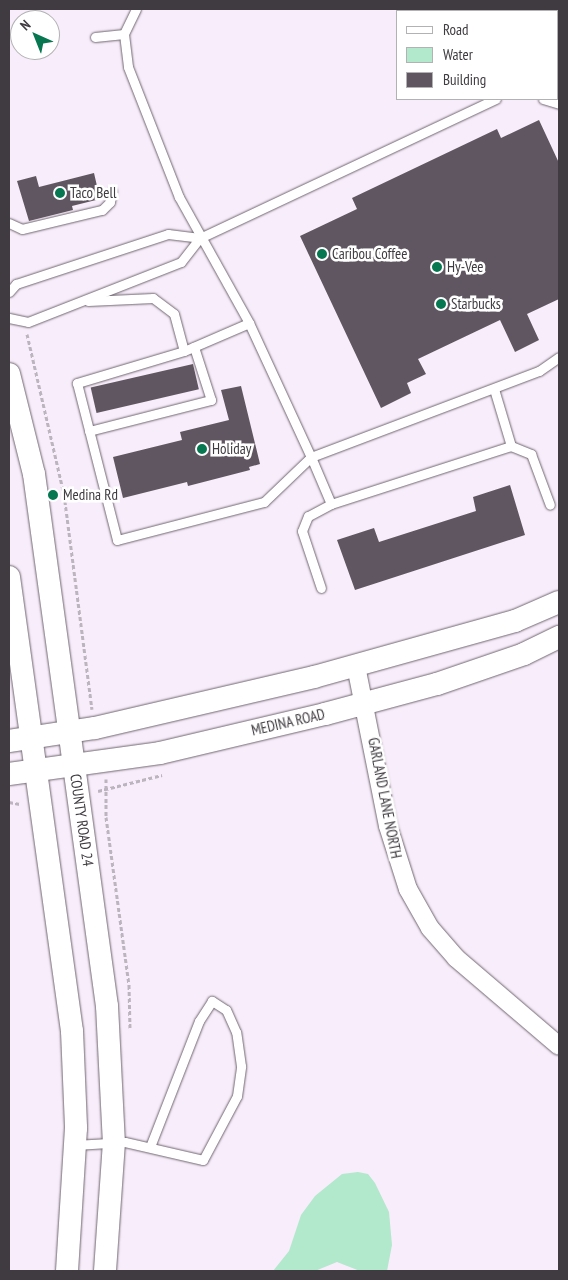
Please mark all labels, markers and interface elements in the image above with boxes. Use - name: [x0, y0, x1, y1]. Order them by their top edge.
- north arrow: [10, 10, 60, 60]
- legend: [396, 10, 558, 100]
- text: N: [16, 16, 34, 34]
- text: Road: [443, 20, 469, 39]
- text: Water: [443, 45, 473, 64]
- text: Building: [443, 70, 486, 89]
- place label: Taco Bell: [70, 184, 116, 202]
- marker: Taco Bell: [54, 187, 66, 199]
- place label: Caribou Coffee: [332, 245, 407, 263]
- marker: Caribou Coffee: [316, 248, 328, 260]
- place label: Hy-Vee: [447, 258, 483, 276]
- marker: Hy-Vee: [431, 261, 443, 273]
- place label: Starbucks: [451, 295, 501, 313]
- marker: Starbucks: [435, 298, 447, 310]
- place label: Holiday: [212, 440, 251, 458]
- marker: Holiday: [196, 443, 208, 455]
- place label: Medina Rd: [63, 486, 118, 504]
- marker: Medina Rd: [47, 489, 59, 501]
- street label: MEDINA ROAD: [249, 705, 327, 739]
- street label: GARLAND LANE NORTH: [364, 736, 406, 860]
- street label: COUNTY ROAD 24: [67, 772, 97, 868]

